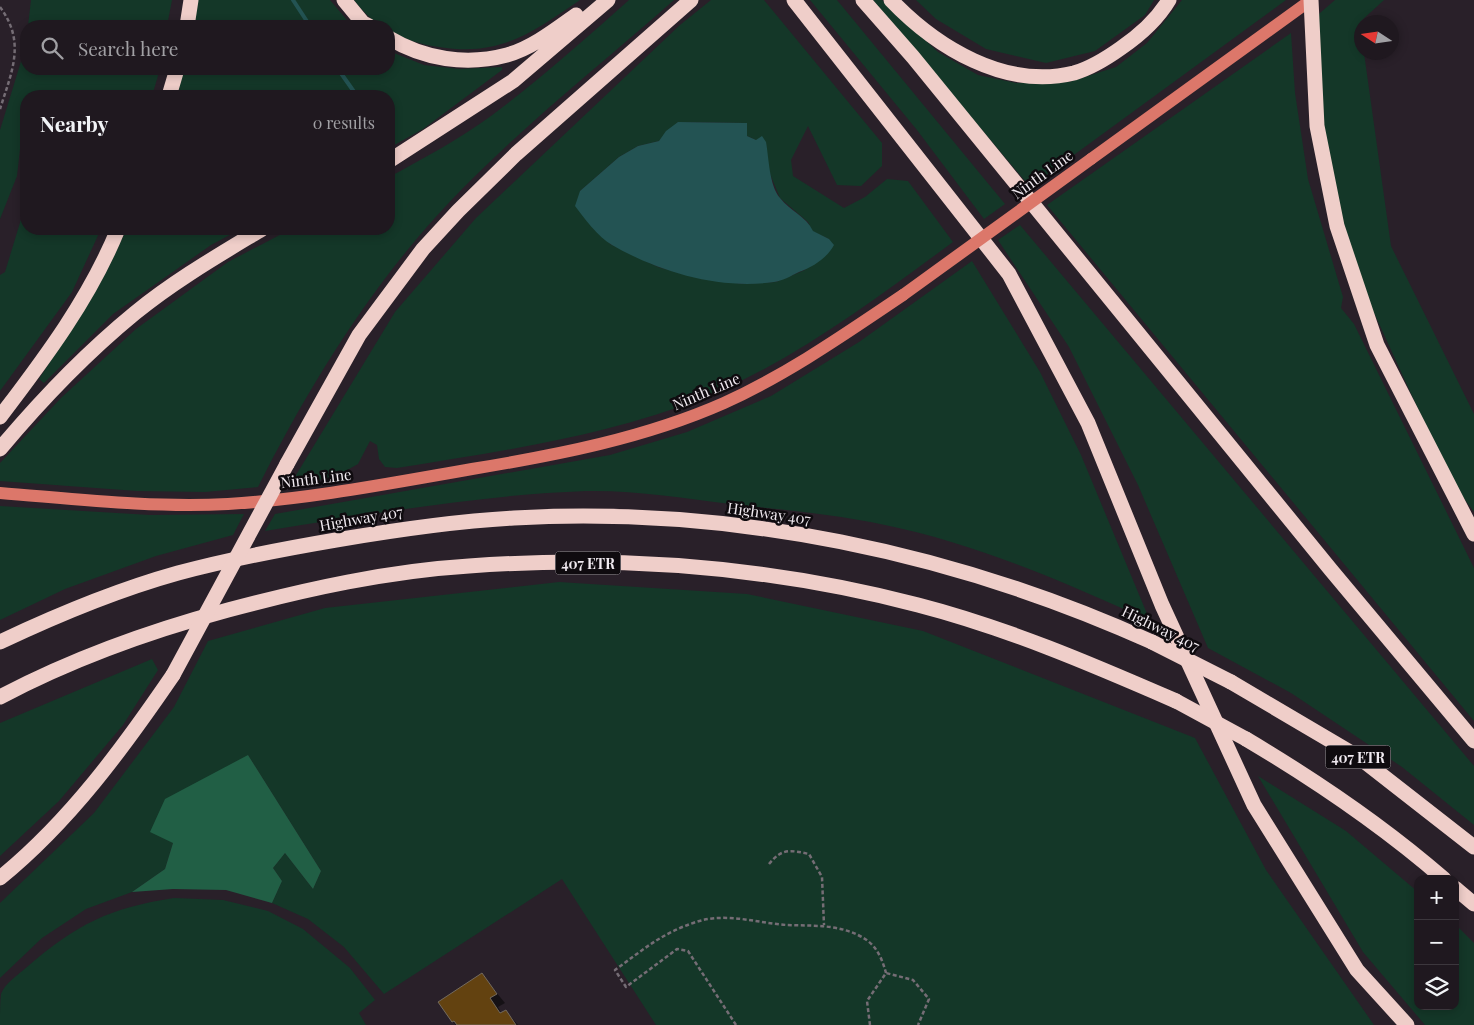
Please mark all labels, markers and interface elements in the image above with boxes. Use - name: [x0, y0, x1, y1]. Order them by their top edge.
- north arrow: [1354, 15, 1399, 60]
- search box: [20, 20, 395, 75]
- icon: search: [38, 34, 66, 62]
- text: Search here: [78, 35, 178, 61]
- text: Nearby: [40, 109, 109, 137]
- text: 0 results: [313, 112, 375, 133]
- street label: Ninth Line: [1007, 145, 1077, 203]
- street label: Ninth Line: [669, 368, 743, 414]
- street label: Ninth Line: [279, 464, 353, 492]
- street label: Highway 407: [726, 497, 812, 529]
- street label: Highway 407: [318, 501, 404, 535]
- road number: 407 ETR: [556, 552, 620, 574]
- street label: Highway 407: [1119, 601, 1203, 655]
- road number: 407 ETR: [1326, 746, 1390, 769]
- map controls: [1414, 875, 1459, 1010]
- button: +: [1414, 875, 1459, 920]
- button: −: [1414, 920, 1459, 965]
- button: layers: [1414, 965, 1459, 1010]

